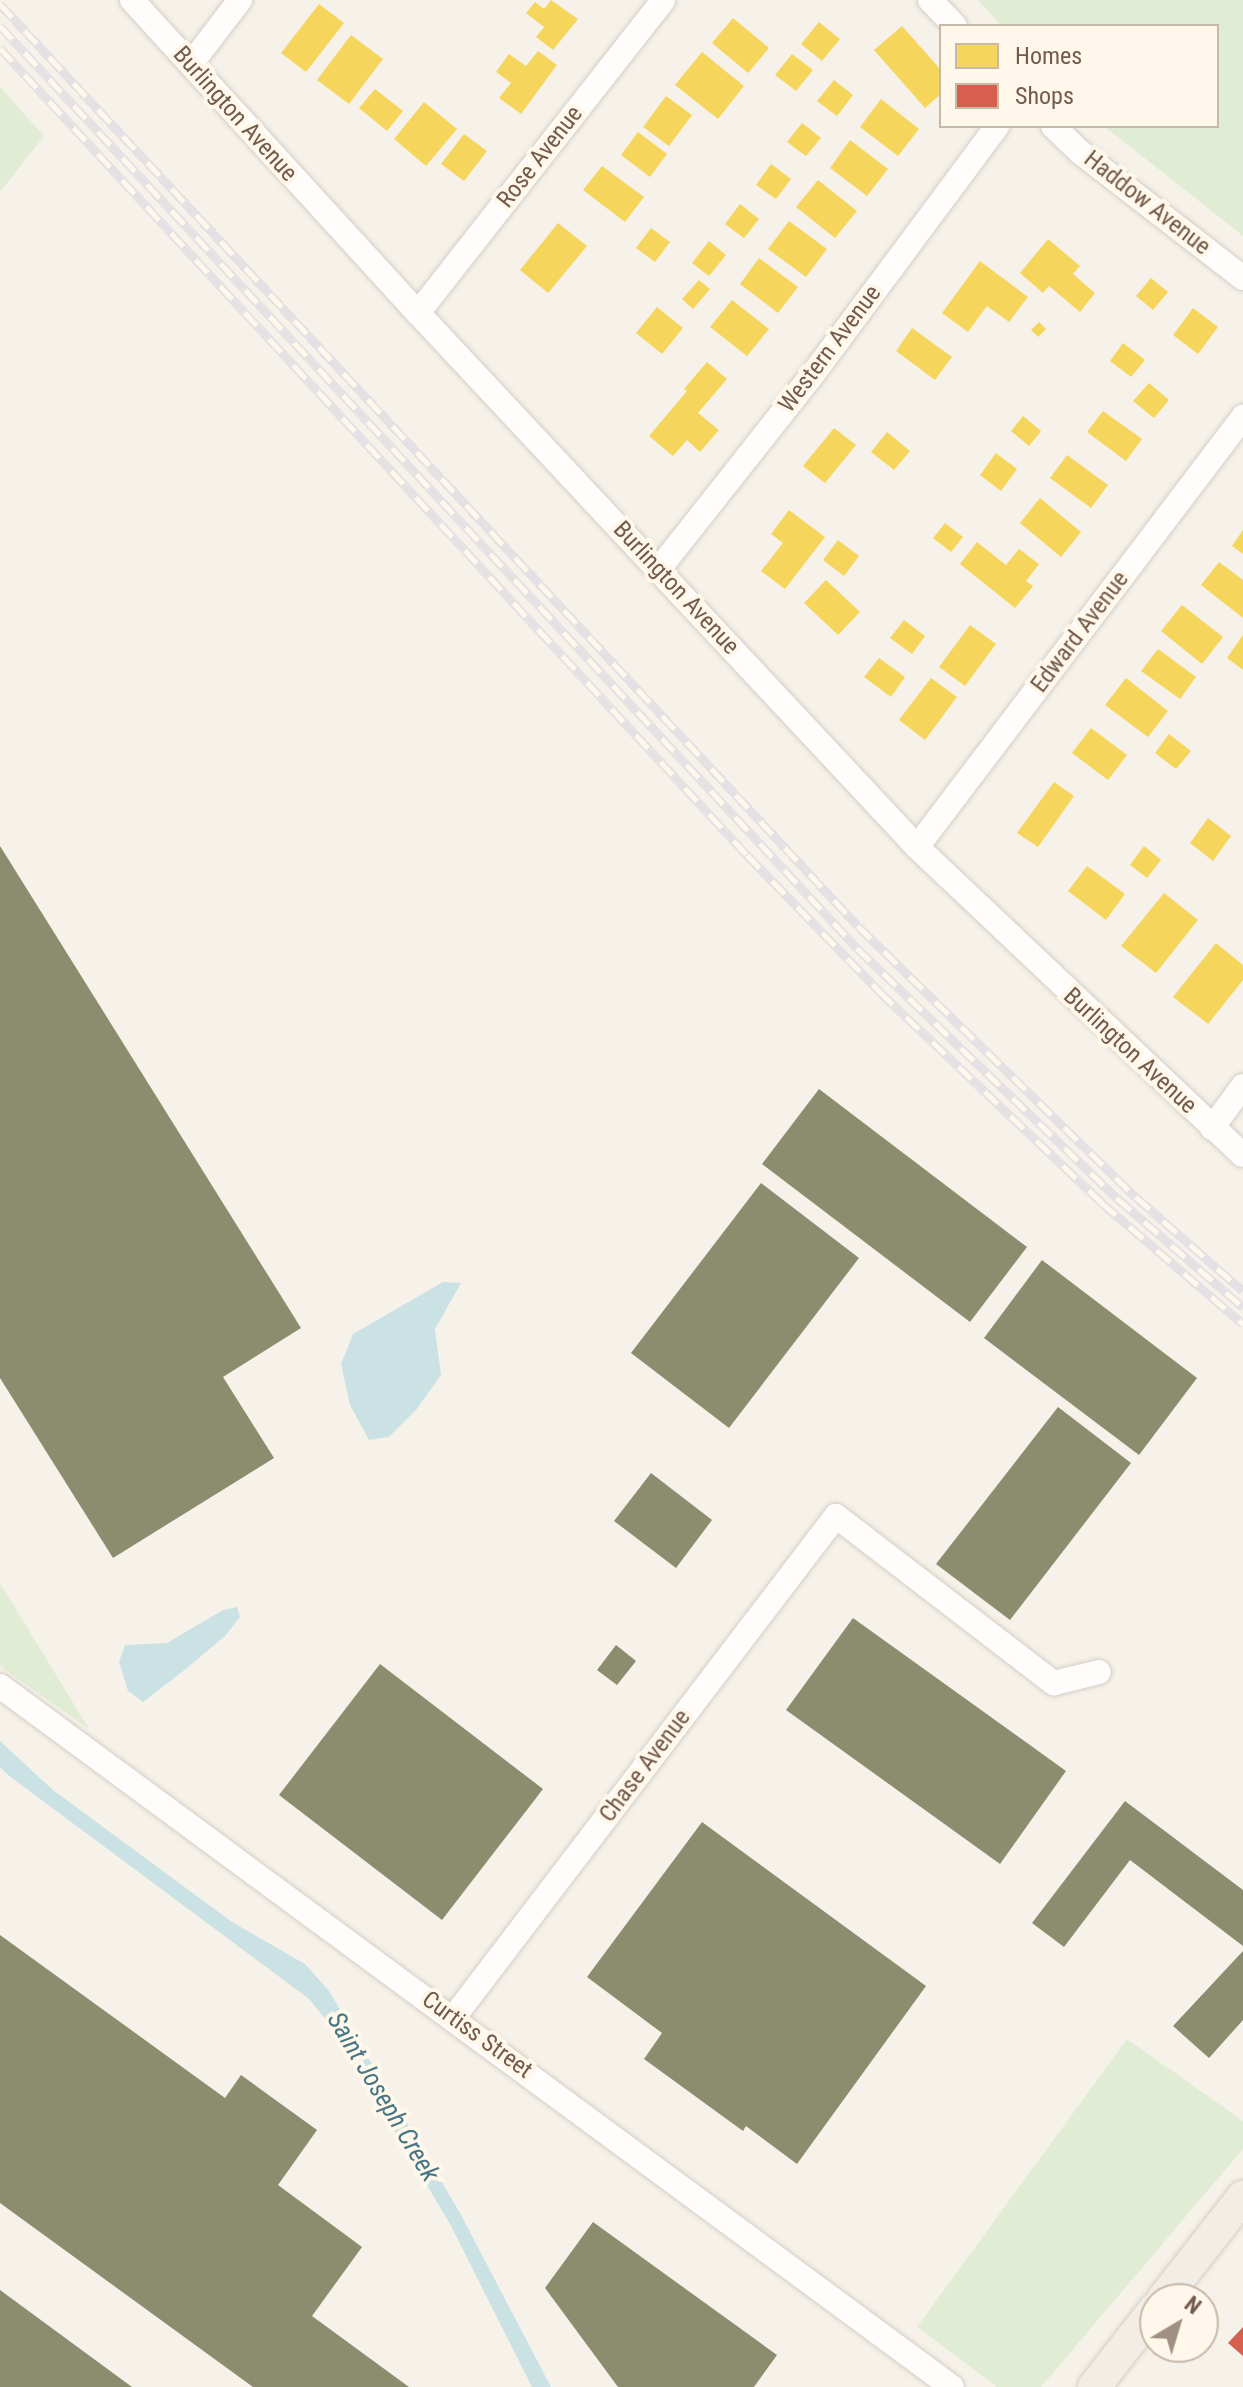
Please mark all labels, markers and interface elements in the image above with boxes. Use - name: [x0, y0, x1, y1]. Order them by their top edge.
- legend: [939, 24, 1219, 128]
- street label: Burlington Avenue: [167, 41, 303, 187]
- text: Homes: [1015, 42, 1082, 70]
- text: Shops: [1015, 82, 1074, 110]
- street label: Rose Avenue: [491, 100, 589, 214]
- street label: Haddow Avenue: [1078, 145, 1216, 261]
- street label: Western Avenue: [773, 280, 887, 418]
- street label: Burlington Avenue: [607, 515, 745, 661]
- street label: Edward Avenue: [1025, 566, 1135, 698]
- street label: Burlington Avenue: [1057, 982, 1203, 1120]
- street label: Chase Avenue: [593, 1704, 697, 1828]
- street label: Curtiss Street: [416, 1985, 538, 2085]
- water label: Saint Joseph Creek: [320, 2007, 446, 2187]
- north arrow: [1139, 2283, 1219, 2363]
- text: N: [1180, 2291, 1206, 2319]

